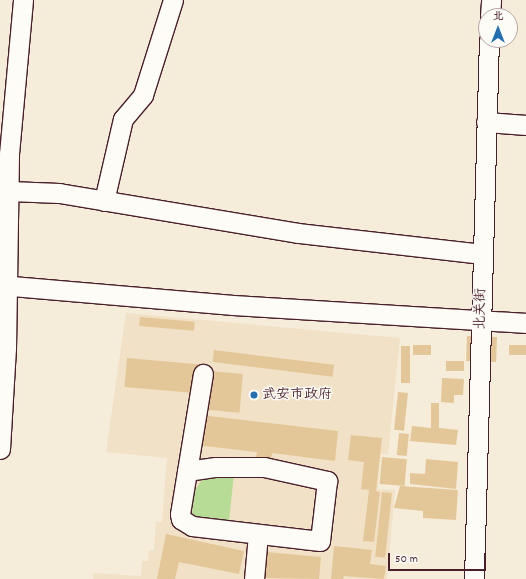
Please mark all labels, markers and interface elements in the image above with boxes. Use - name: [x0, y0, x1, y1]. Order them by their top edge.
- north arrow: [478, 8, 518, 48]
- text: 北: [493, 9, 504, 25]
- street label: 北关街: [472, 288, 490, 330]
- place label: 武安市政府: [262, 387, 332, 403]
- marker: 武安市政府: [249, 390, 259, 400]
- scale bar: [390, 545, 488, 571]
- text: 50 m: [395, 551, 418, 568]

